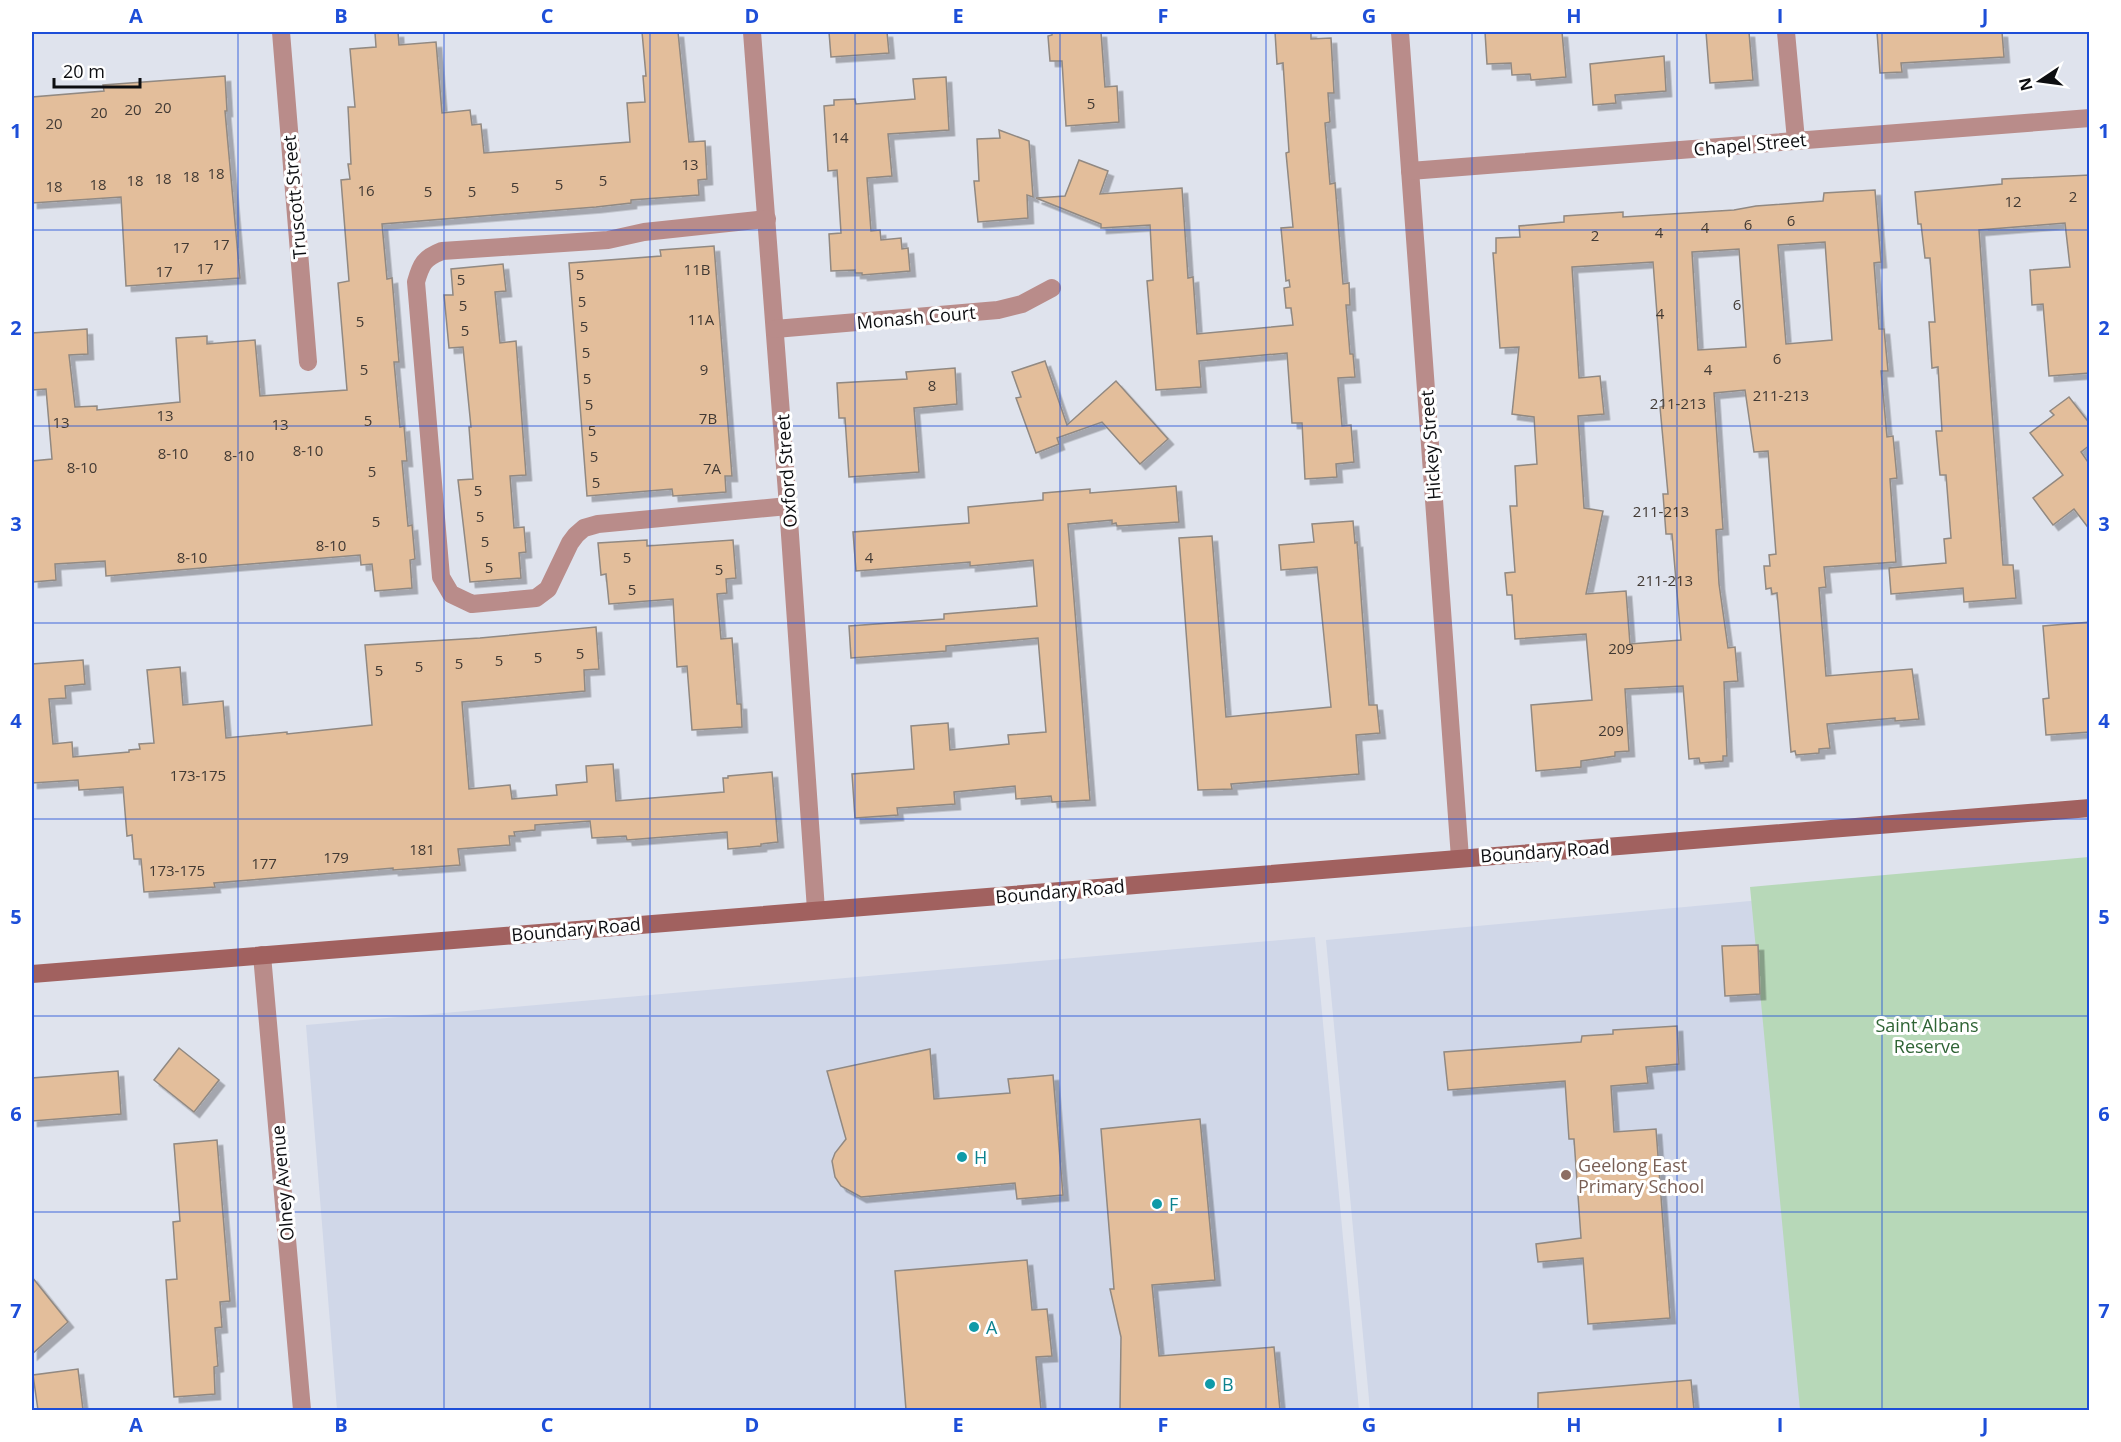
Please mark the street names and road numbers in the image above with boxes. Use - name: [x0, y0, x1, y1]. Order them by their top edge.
- street label: Chapel Street: [1693, 127, 1807, 161]
- street label: Truscott Street: [277, 134, 311, 260]
- street label: Monash Court: [856, 300, 976, 334]
- street label: Hickey Street: [1414, 389, 1446, 501]
- street label: Oxford Street: [770, 413, 802, 529]
- street label: Boundary Road: [1480, 835, 1610, 867]
- street label: Boundary Road: [994, 873, 1126, 909]
- street label: Boundary Road: [510, 911, 642, 947]
- street label: Olney Avenue: [265, 1124, 299, 1242]

